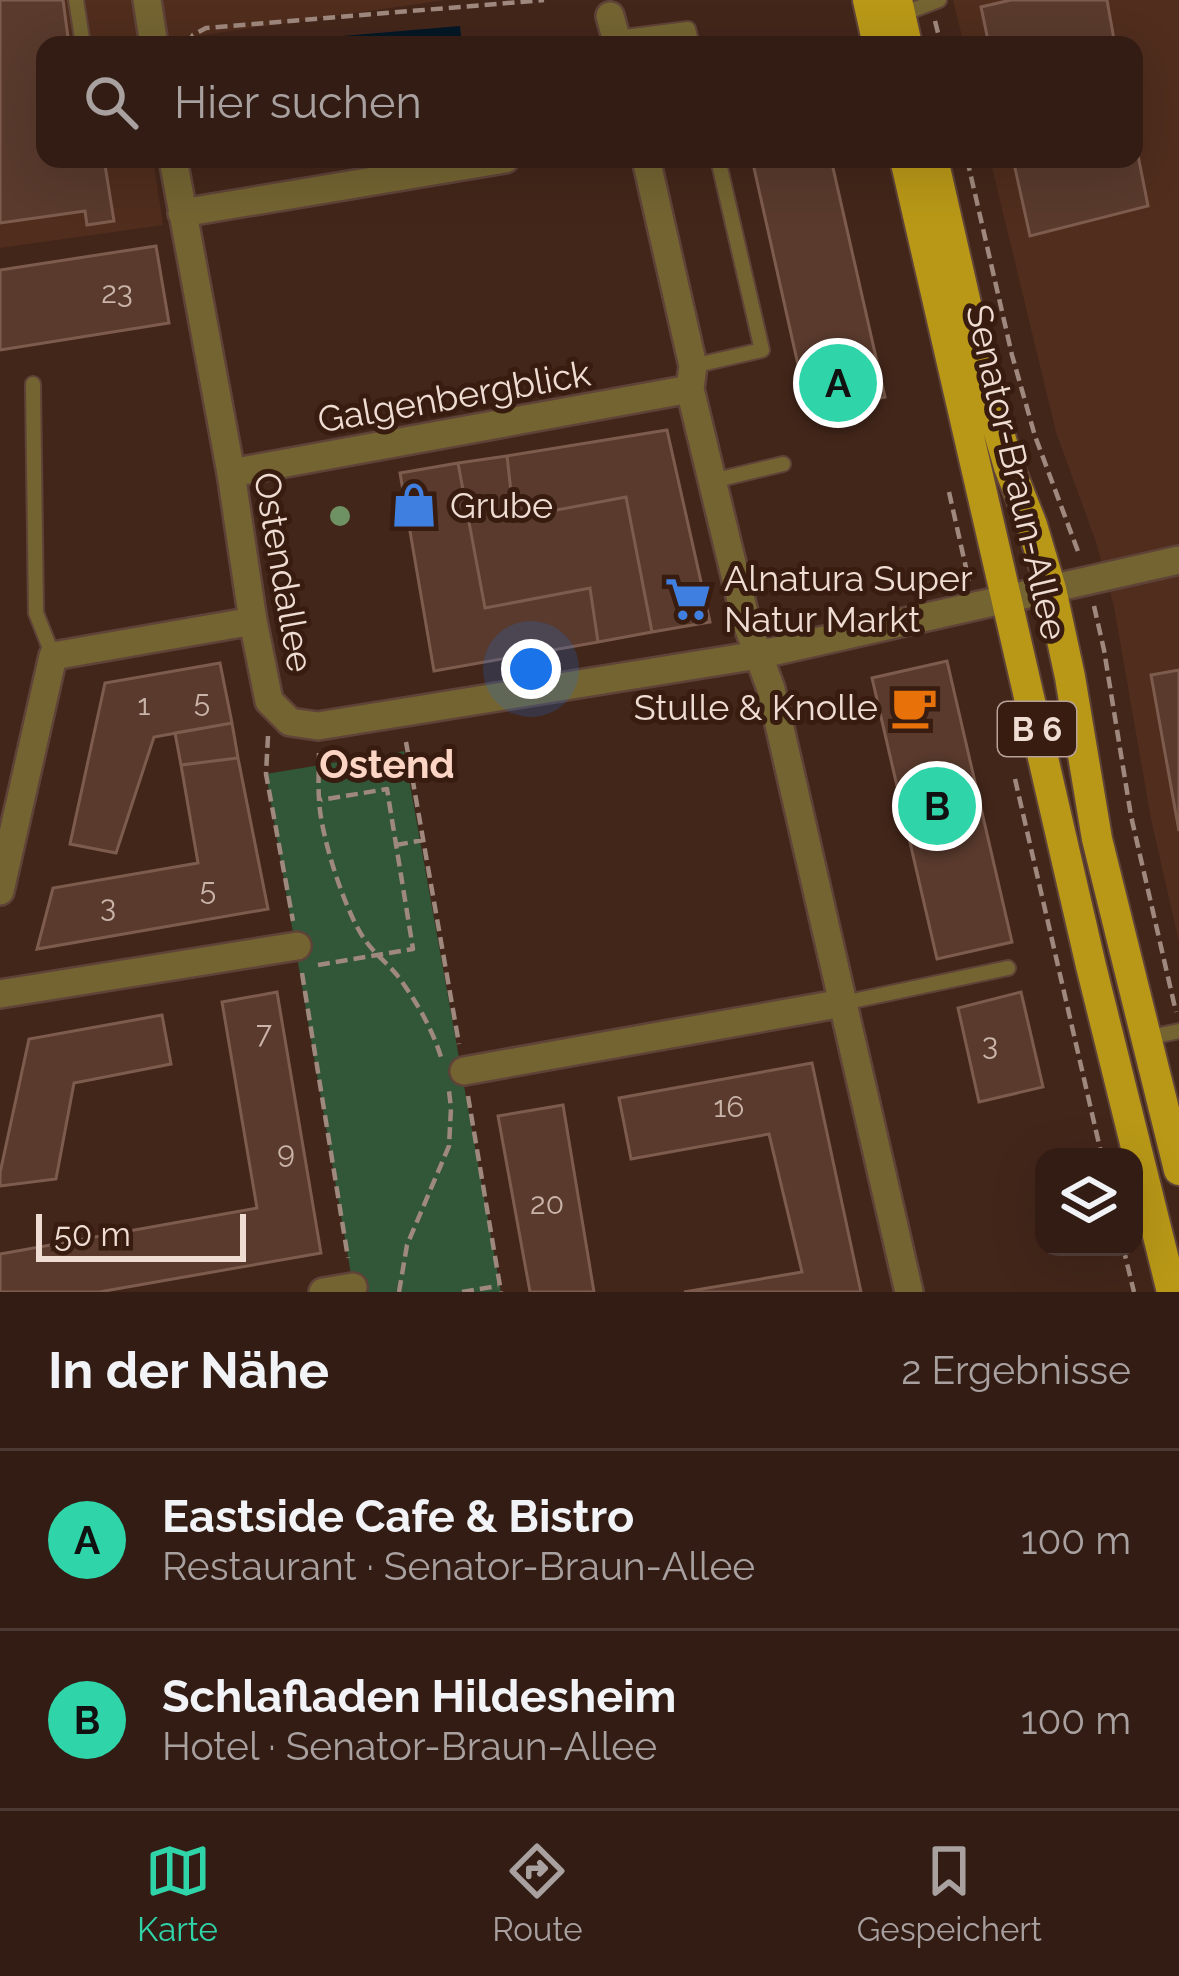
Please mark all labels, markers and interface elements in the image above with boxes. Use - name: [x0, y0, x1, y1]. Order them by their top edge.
- search box: [36, 36, 1143, 168]
- icon: search: [78, 69, 144, 135]
- text: Hier suchen: [174, 76, 422, 129]
- house number: 23: [101, 275, 133, 310]
- street label: Senator-Braun-Allee: [958, 300, 1076, 644]
- pin: A: [799, 338, 877, 428]
- street label: Galgenbergblick: [314, 351, 594, 441]
- street label: Ostendallee: [246, 469, 322, 675]
- shop icon: Grube: [389, 480, 439, 530]
- place label: Grube: [450, 484, 553, 526]
- place label: Alnatura Super Natur Markt: [724, 557, 973, 640]
- supermarket icon: Alnatura Super Natur Markt: [663, 574, 713, 624]
- your location: [501, 639, 561, 699]
- cafe icon: Stulle & Knolle: [889, 682, 939, 732]
- house number: 5: [194, 684, 210, 719]
- place label: Stulle & Knolle: [634, 686, 878, 728]
- house number: 1: [138, 687, 151, 722]
- road number: B 6: [998, 702, 1076, 756]
- district label: Ostend: [319, 741, 455, 787]
- pin: B: [898, 761, 976, 851]
- house number: 5: [200, 872, 216, 907]
- house number: 3: [100, 889, 116, 924]
- house number: 7: [256, 1015, 272, 1050]
- house number: 3: [982, 1027, 998, 1062]
- house number: 16: [714, 1089, 744, 1124]
- house number: 9: [277, 1134, 295, 1169]
- map controls: [1035, 1148, 1143, 1256]
- button: layers: [1035, 1148, 1143, 1256]
- house number: 20: [530, 1186, 564, 1221]
- scale bar: [36, 1208, 246, 1261]
- text: 50 m: [54, 1215, 131, 1254]
- text: In der Nähe: [48, 1340, 329, 1400]
- text: 2 Ergebnisse: [901, 1347, 1131, 1393]
- text: Eastside Cafe & Bistro: [162, 1490, 634, 1543]
- text: A: [74, 1517, 100, 1563]
- text: 100 m: [1021, 1517, 1131, 1563]
- text: Restaurant · Senator-Braun-Allee: [162, 1543, 755, 1589]
- text: Schlafladen Hildesheim: [162, 1670, 676, 1723]
- text: B: [74, 1697, 100, 1743]
- text: 100 m: [1021, 1697, 1131, 1743]
- text: Hotel · Senator-Braun-Allee: [162, 1723, 657, 1769]
- tab: Karte: [137, 1838, 218, 1949]
- tab: Route: [492, 1838, 583, 1949]
- tab: Gespeichert: [857, 1838, 1042, 1949]

